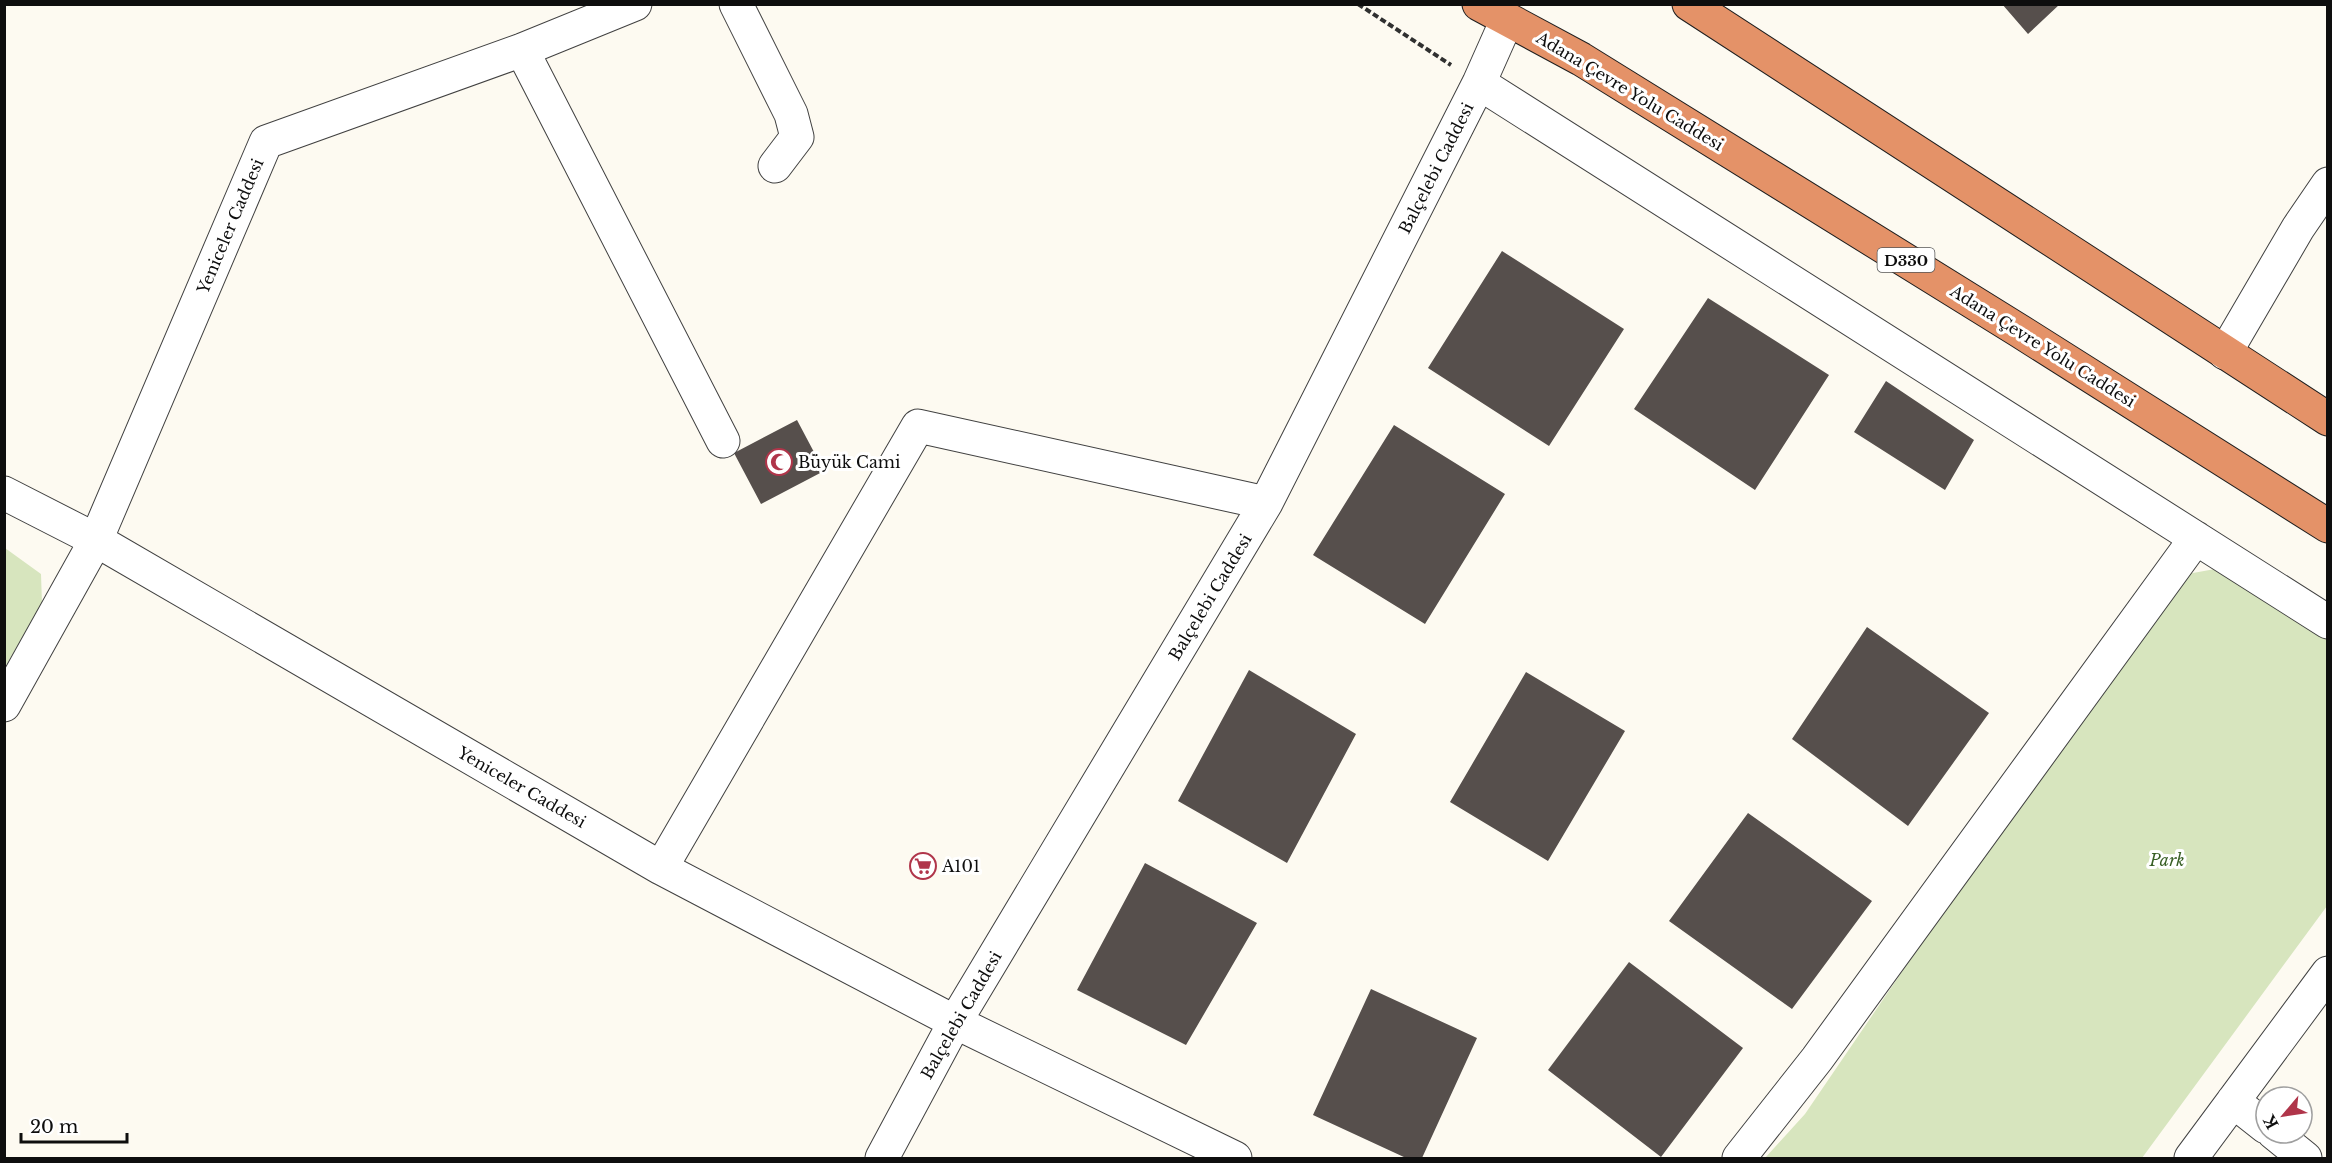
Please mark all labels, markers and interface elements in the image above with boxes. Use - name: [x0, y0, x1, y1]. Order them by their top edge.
- street label: Adana Çevre Yolu Caddesi: [1532, 27, 1728, 155]
- street label: Balçelebi Caddesi: [1394, 99, 1478, 237]
- street label: Yeniceler Caddesi: [192, 155, 268, 298]
- road number: D330: [1878, 248, 1934, 272]
- street label: Adana Çevre Yolu Caddesi: [1946, 280, 2140, 412]
- mosque icon: Büyük Cami: [764, 447, 794, 477]
- place label: Büyük Cami: [798, 452, 901, 472]
- street label: Balçelebi Caddesi: [1164, 530, 1256, 664]
- street label: Yeniceler Caddesi: [453, 742, 590, 832]
- park label: Park: [2149, 850, 2184, 870]
- supermarket icon: A101: [908, 851, 938, 881]
- place label: A101: [941, 856, 980, 876]
- street label: Balçelebi Caddesi: [916, 947, 1006, 1082]
- north arrow: [2254, 1085, 2314, 1145]
- scale bar: [21, 1106, 128, 1144]
- text: K: [2259, 1111, 2283, 1133]
- text: 20 m: [30, 1116, 78, 1138]

